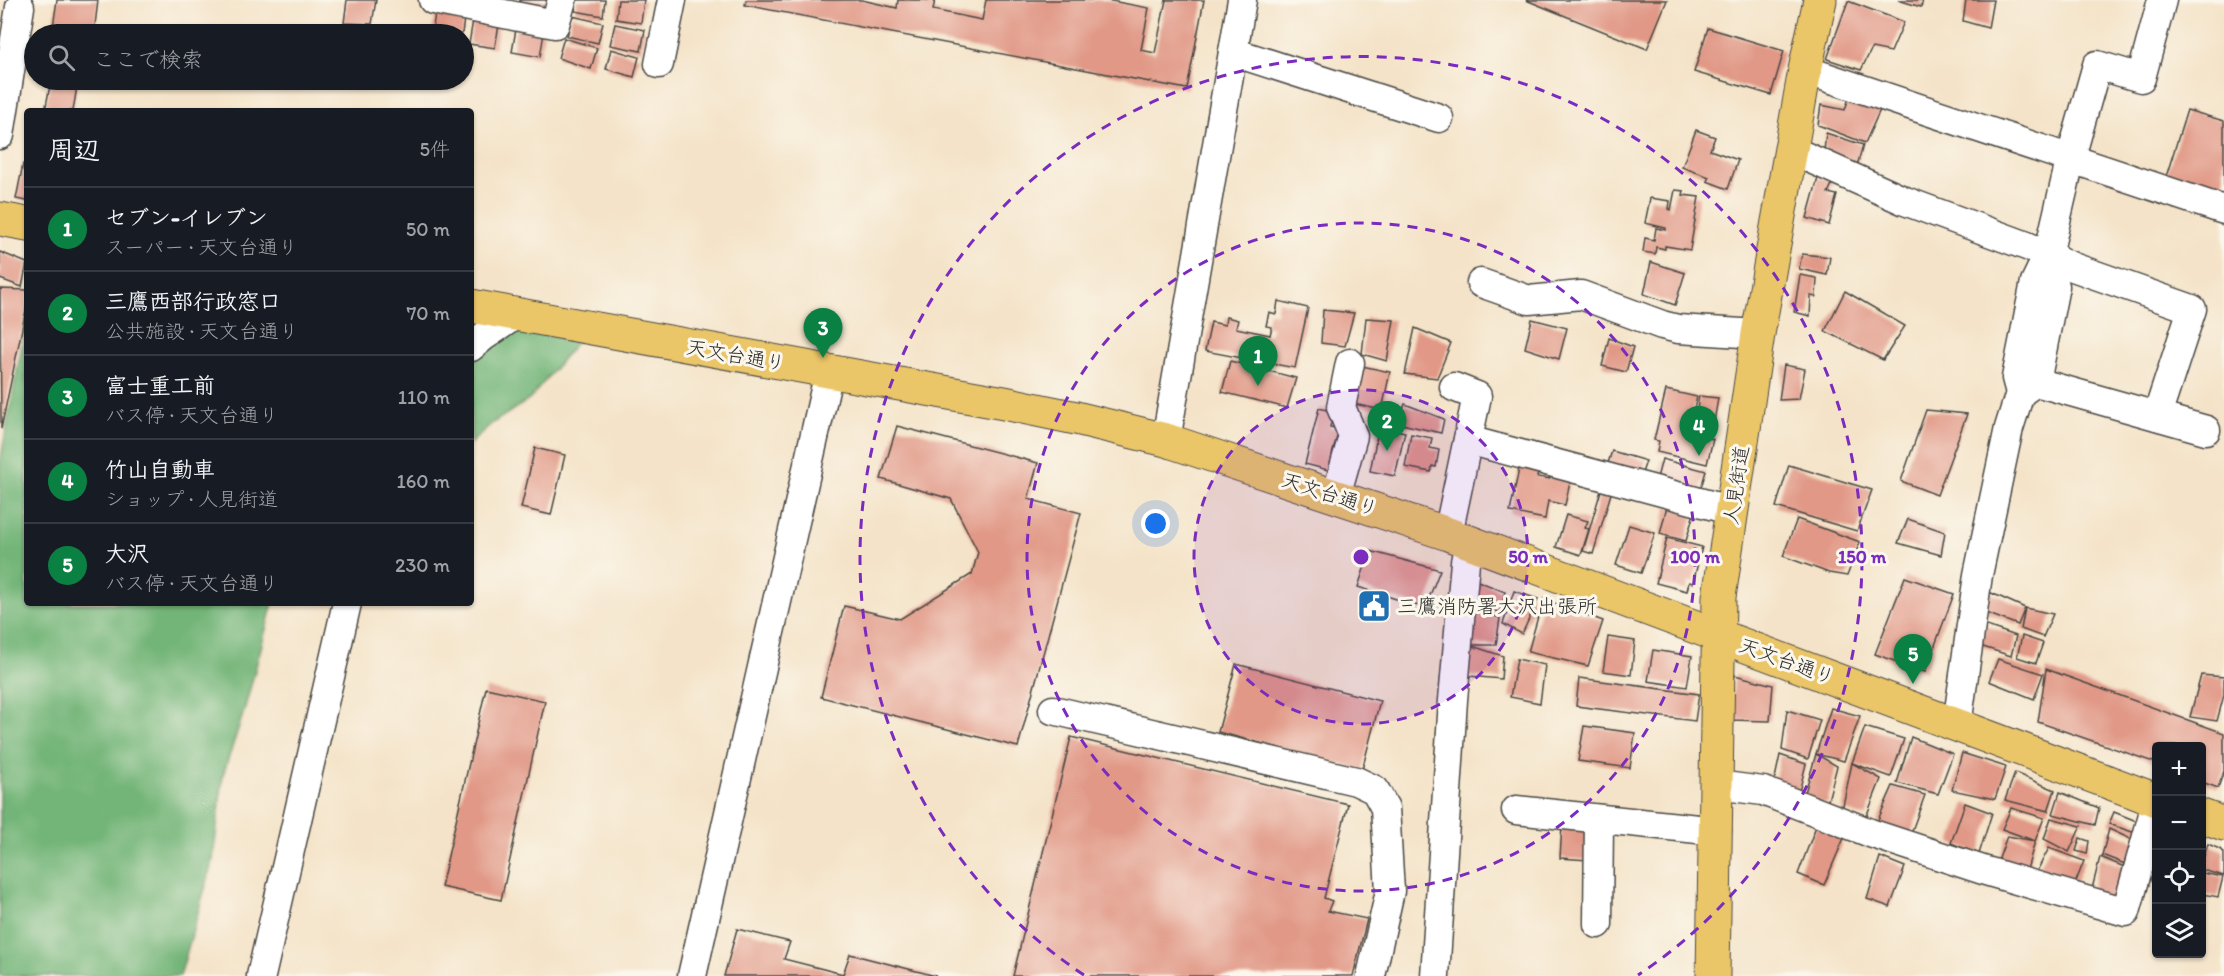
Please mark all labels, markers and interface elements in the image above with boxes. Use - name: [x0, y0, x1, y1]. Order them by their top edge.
- search box: [24, 24, 474, 90]
- icon: search: [45, 41, 78, 74]
- text: ここで検索: [93, 46, 203, 73]
- text: 周辺: [48, 134, 100, 166]
- text: 5件: [420, 137, 450, 161]
- text: セブン-イレブン: [105, 204, 268, 231]
- text: 1: [63, 217, 72, 241]
- text: 50 m: [406, 217, 450, 241]
- text: スーパー · 天文台通り: [105, 235, 298, 259]
- text: 三鷹西部行政窓口: [105, 288, 281, 315]
- text: 2: [62, 301, 73, 325]
- text: 70 m: [406, 301, 450, 325]
- pin: 3: [804, 308, 842, 358]
- text: 公共施設 · 天文台通り: [105, 319, 299, 343]
- street label: 天文台通り: [685, 334, 787, 376]
- pin: 1: [1238, 336, 1278, 386]
- text: 富士重工前: [105, 372, 215, 399]
- text: 3: [62, 385, 73, 409]
- text: 110 m: [398, 385, 450, 409]
- pin: 2: [1368, 402, 1406, 451]
- text: バス停 · 天文台通り: [105, 403, 279, 427]
- pin: 4: [1680, 406, 1718, 456]
- street label: 人見街道: [1719, 444, 1753, 526]
- text: 竹山自動車: [105, 456, 215, 483]
- street label: 天文台通り: [1279, 467, 1381, 521]
- text: 4: [61, 469, 74, 493]
- text: 160 m: [397, 469, 450, 493]
- text: ショップ · 人見街道: [105, 487, 278, 511]
- your location: [1141, 509, 1170, 538]
- text: 大沢: [105, 540, 149, 567]
- text: 50 m: [1508, 546, 1549, 568]
- text: 100 m: [1670, 546, 1721, 568]
- text: 150 m: [1838, 546, 1887, 568]
- centre of rings: [1351, 547, 1371, 567]
- text: 5: [62, 553, 73, 577]
- text: 230 m: [395, 553, 450, 577]
- text: バス停 · 天文台通り: [105, 571, 279, 595]
- public building icon: 三鷹消防署大沢出張所: [1356, 588, 1392, 624]
- place label: 三鷹消防署大沢出張所: [1397, 594, 1597, 618]
- street label: 天文台通り: [1736, 633, 1838, 689]
- pin: 5: [1894, 634, 1932, 684]
- map controls: [2152, 742, 2206, 958]
- button: +: [2152, 742, 2206, 796]
- button: −: [2152, 796, 2206, 850]
- button: locate: [2152, 850, 2206, 904]
- button: layers: [2152, 904, 2206, 958]

